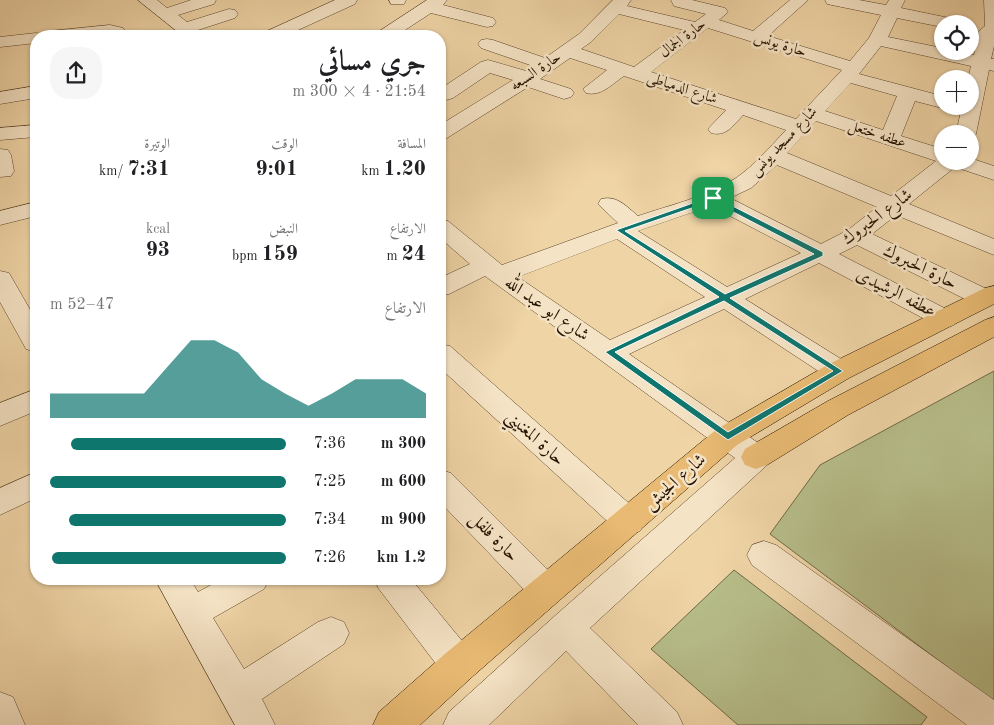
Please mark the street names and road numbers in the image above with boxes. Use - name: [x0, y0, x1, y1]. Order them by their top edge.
- street label: حارة الجمال: [657, 17, 709, 61]
- street label: حارة يونس: [752, 30, 808, 61]
- street label: حارة السبعه: [508, 50, 564, 94]
- street label: شارع الدمياطى: [644, 71, 719, 111]
- street label: شارع مسجد يونس: [747, 105, 823, 182]
- street label: عطفه ختعل: [846, 119, 908, 153]
- street label: شارع الحبروك: [838, 185, 918, 252]
- street label: حارة الحبروك: [880, 241, 960, 293]
- street label: عطفه الرشيدى: [853, 265, 939, 321]
- street label: شارع ابو عبد الله: [499, 268, 596, 349]
- street label: حارة المغنيني: [497, 407, 568, 474]
- street label: شارع الجيش: [641, 450, 713, 517]
- street label: حارة فلفل: [464, 509, 522, 567]

